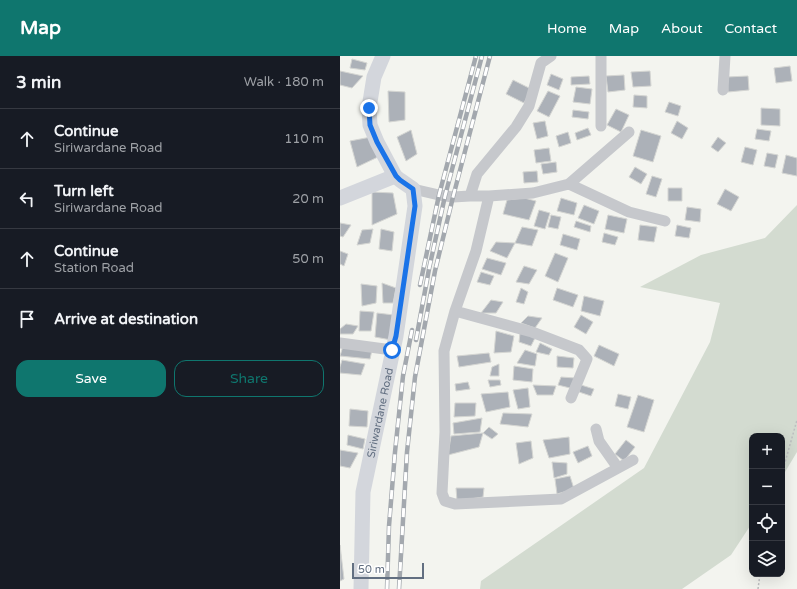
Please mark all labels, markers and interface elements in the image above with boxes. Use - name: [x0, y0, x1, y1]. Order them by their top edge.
- text: Map: [20, 17, 61, 39]
- text: Home: [547, 20, 587, 37]
- text: Map: [609, 20, 639, 37]
- text: About: [661, 20, 703, 37]
- text: Contact: [725, 20, 777, 37]
- text: 3 min: [16, 72, 61, 93]
- text: Walk · 180 m: [244, 74, 324, 90]
- route end: [360, 99, 378, 117]
- text: Continue: [54, 122, 118, 140]
- icon: ahead: [16, 128, 38, 150]
- text: 110 m: [284, 131, 324, 147]
- text: Siriwardane Road: [54, 140, 163, 156]
- text: Turn left: [54, 182, 114, 200]
- icon: left: [16, 188, 38, 210]
- text: 20 m: [292, 191, 324, 207]
- text: Siriwardane Road: [54, 200, 163, 216]
- text: Continue: [54, 242, 118, 260]
- icon: ahead: [16, 248, 38, 270]
- text: 50 m: [292, 251, 324, 267]
- text: Station Road: [54, 260, 134, 276]
- icon: arrive: [16, 308, 38, 330]
- text: Arrive at destination: [54, 310, 198, 328]
- route start: [383, 341, 401, 359]
- button: Save: [16, 360, 166, 397]
- button: Share: [174, 360, 324, 397]
- street label: Siriwardane Road: [364, 366, 396, 459]
- map controls: [749, 433, 785, 577]
- button: +: [749, 433, 785, 469]
- button: −: [749, 469, 785, 505]
- button: locate: [749, 505, 785, 541]
- button: layers: [749, 541, 785, 577]
- scale bar: [352, 561, 424, 580]
- text: 50 m: [358, 563, 385, 576]

